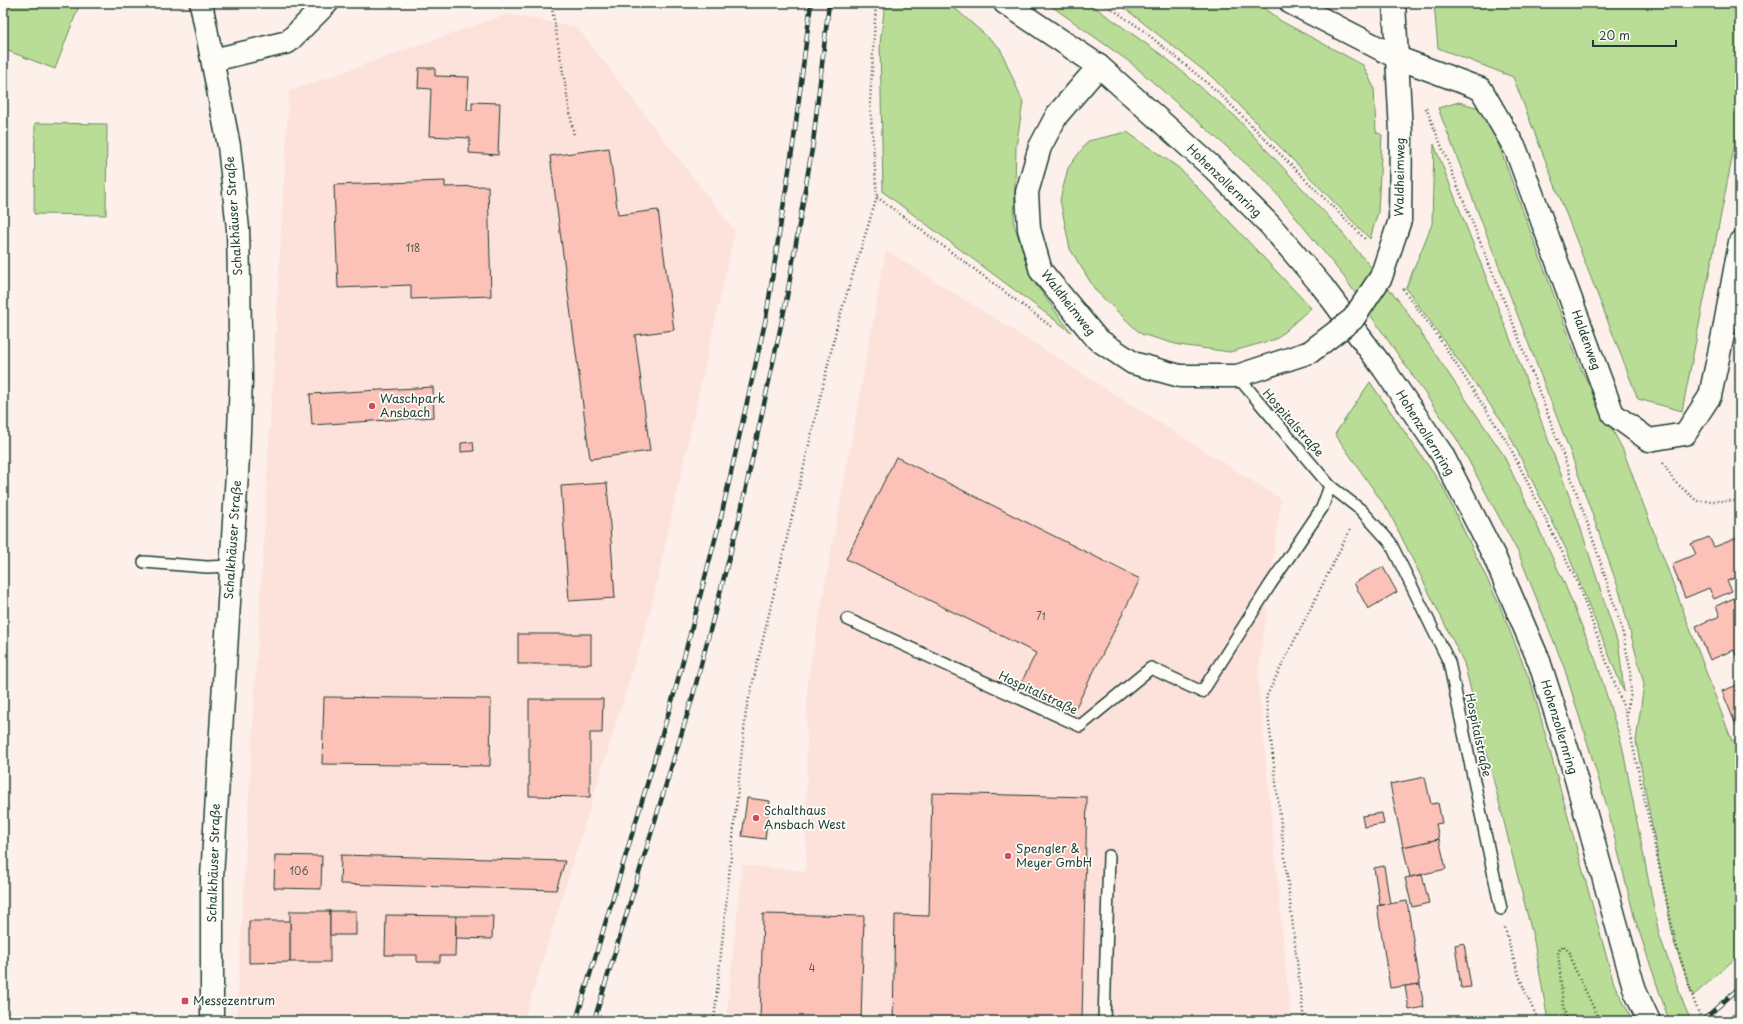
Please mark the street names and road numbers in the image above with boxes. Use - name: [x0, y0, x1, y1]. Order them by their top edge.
- street label: Waldheimweg: [1389, 137, 1409, 217]
- street label: Hohenzollernring: [1183, 140, 1266, 221]
- street label: Schalkhäuser Straße: [220, 156, 246, 276]
- street label: Waldheimweg: [1037, 266, 1100, 339]
- street label: Haldenweg: [1568, 307, 1606, 372]
- street label: Hospitalstraße: [1259, 384, 1329, 460]
- street label: Hohenzollernring: [1392, 386, 1460, 479]
- street label: Schalkhäuser Straße: [219, 480, 245, 600]
- street label: Hospitalstraße: [996, 666, 1081, 718]
- street label: Hohenzollernring: [1537, 677, 1583, 776]
- street label: Hospitalstraße: [1461, 691, 1497, 778]
- street label: Schalkhäuser Straße: [202, 803, 224, 923]

